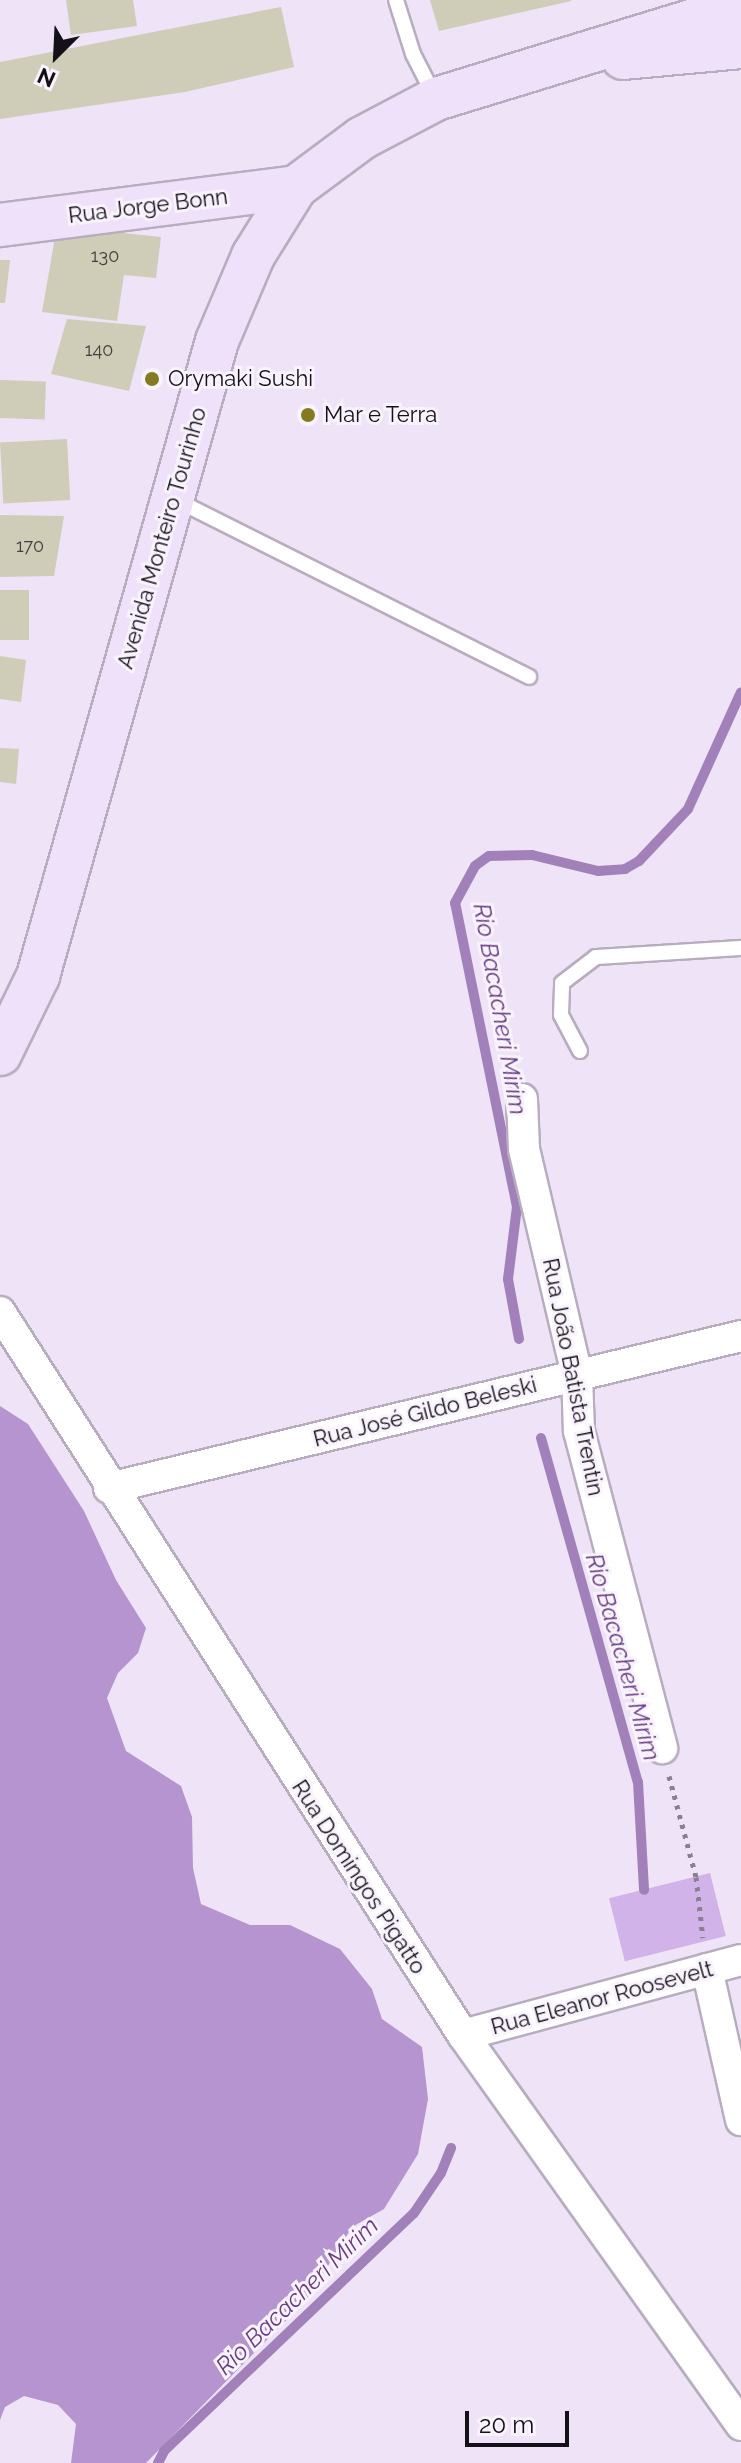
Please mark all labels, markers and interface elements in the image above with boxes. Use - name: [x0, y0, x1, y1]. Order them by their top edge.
- north arrow: [16, 16, 96, 96]
- text: N: [33, 63, 59, 93]
- street label: Rua Jorge Bonn: [66, 183, 230, 229]
- house number: 130: [91, 245, 119, 267]
- house number: 140: [85, 339, 113, 361]
- place label: Orymaki Sushi: [168, 366, 313, 392]
- marker: Orymaki Sushi: [143, 370, 161, 388]
- place label: Mar e Terra: [324, 402, 438, 428]
- street label: Avenida Monteiro Tourinho: [112, 404, 212, 672]
- marker: Mar e Terra: [299, 406, 317, 424]
- house number: 170: [16, 535, 44, 557]
- water label: Rio Bacacheri Mirim: [467, 901, 533, 1117]
- street label: Rua João Batista Trentin: [537, 1255, 609, 1499]
- street label: Rua José Gildo Beleski: [310, 1371, 540, 1453]
- water label: Rio Bacacheri Mirim: [580, 1550, 666, 1764]
- street label: Rua Domingos Pigatto: [286, 1775, 432, 1979]
- street label: Rua Eleanor Roosevelt: [488, 1956, 716, 2040]
- water label: Rio Bacacheri Mirim: [210, 2211, 384, 2381]
- scale bar: [469, 2395, 573, 2445]
- text: 20 m: [479, 2410, 534, 2439]

